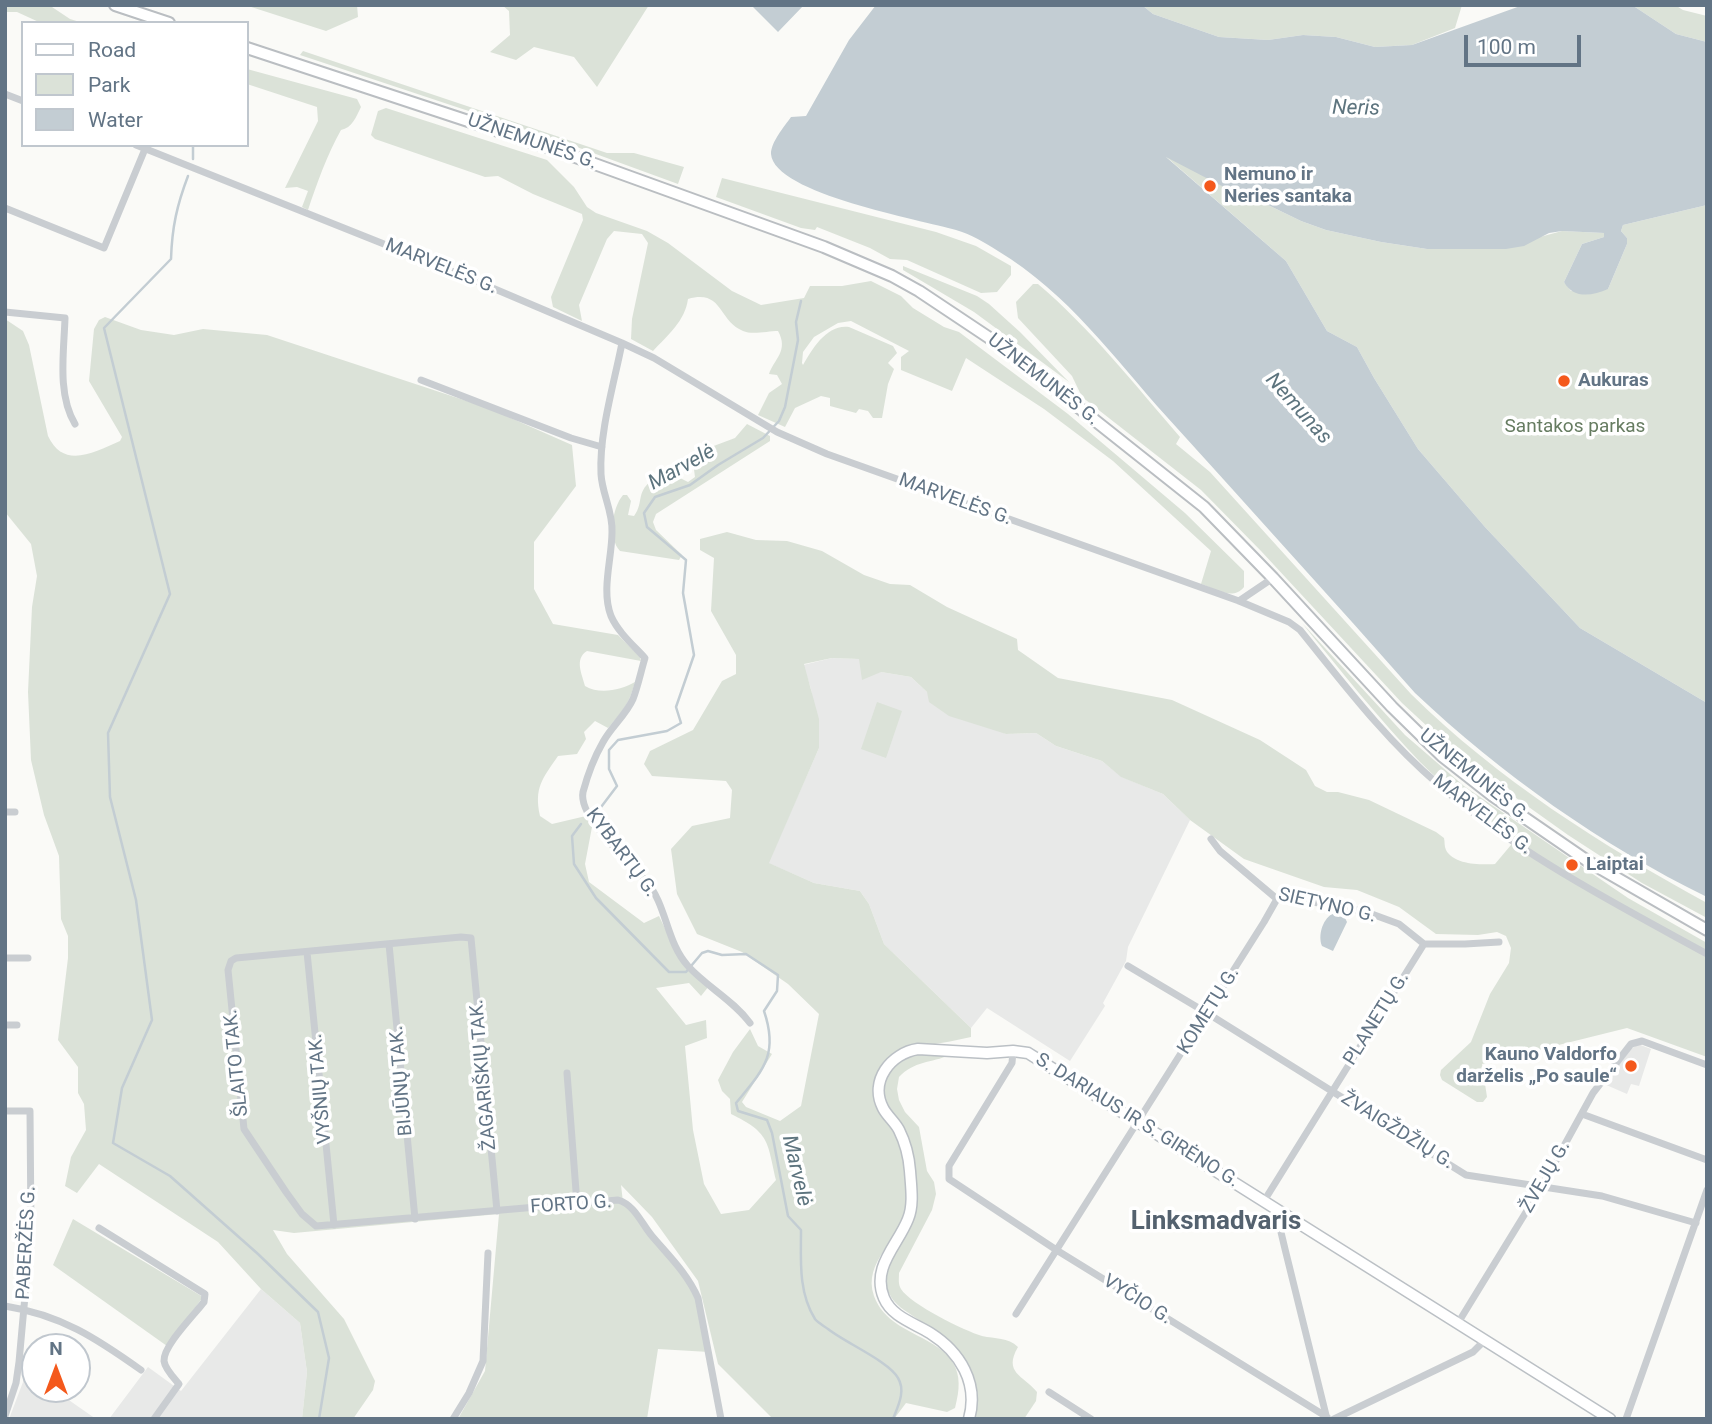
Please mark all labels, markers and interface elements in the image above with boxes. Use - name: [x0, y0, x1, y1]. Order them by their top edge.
- legend: [21, 21, 248, 147]
- scale bar: [1467, 21, 1584, 65]
- text: 100 m: [1477, 35, 1536, 59]
- text: Road: [88, 38, 136, 62]
- text: Park: [88, 73, 130, 97]
- water label: Neris: [1332, 96, 1380, 122]
- text: Water: [88, 108, 143, 132]
- street label: UŽNEMUNĖS G.: [464, 109, 600, 175]
- place label: Nemuno ir Neries santaka: [1224, 164, 1352, 208]
- marker: Nemuno ir Neries santaka: [1202, 178, 1218, 194]
- street label: MARVELĖS G.: [382, 234, 500, 300]
- street label: UŽNEMUNĖS G.: [983, 329, 1103, 431]
- water label: Nemunas: [1259, 368, 1337, 450]
- place label: Aukuras: [1578, 370, 1649, 392]
- marker: Aukuras: [1556, 373, 1572, 389]
- park label: Santakos parkas: [1505, 416, 1645, 438]
- water label: Marvelė: [644, 439, 720, 497]
- street label: MARVELĖS G.: [895, 469, 1015, 531]
- street label: UŽNEMUNĖS G.: [1414, 725, 1534, 827]
- street label: MARVELĖS G.: [1428, 770, 1536, 860]
- street label: KYBARTŲ G.: [580, 804, 662, 902]
- place label: Laiptai: [1586, 854, 1644, 876]
- marker: Laiptai: [1564, 857, 1580, 873]
- street label: SIETYNO G.: [1276, 884, 1378, 928]
- street label: KOMETŲ G.: [1173, 963, 1245, 1059]
- street label: PLANETŲ G.: [1339, 968, 1415, 1070]
- street label: ŽAGARIŠKIŲ TAK.: [466, 999, 502, 1151]
- street label: ŠLAITO TAK.: [220, 1008, 254, 1118]
- street label: BIJŪNŲ TAK.: [386, 1025, 418, 1137]
- street label: VYŠNIŲ TAK.: [305, 1033, 337, 1145]
- place label: Kauno Valdorfo darželis „Po saule“: [1456, 1044, 1617, 1088]
- street label: S. DARIAUS IR S. GIRĖNO G.: [1031, 1049, 1243, 1193]
- marker: Kauno Valdorfo darželis „Po saule“: [1623, 1058, 1639, 1074]
- street label: ŽVAIGŽDŽIŲ G.: [1336, 1087, 1458, 1175]
- water label: Marvelė: [776, 1133, 816, 1209]
- street label: ŽVEJŲ G.: [1516, 1137, 1576, 1217]
- street label: PABERŽĖS G.: [13, 1186, 41, 1300]
- street label: FORTO G.: [530, 1191, 612, 1219]
- district label: Linksmadvaris: [1131, 1206, 1301, 1238]
- street label: VYČIO G.: [1099, 1270, 1175, 1330]
- north arrow: [21, 1333, 91, 1403]
- text: N: [49, 1337, 63, 1360]

